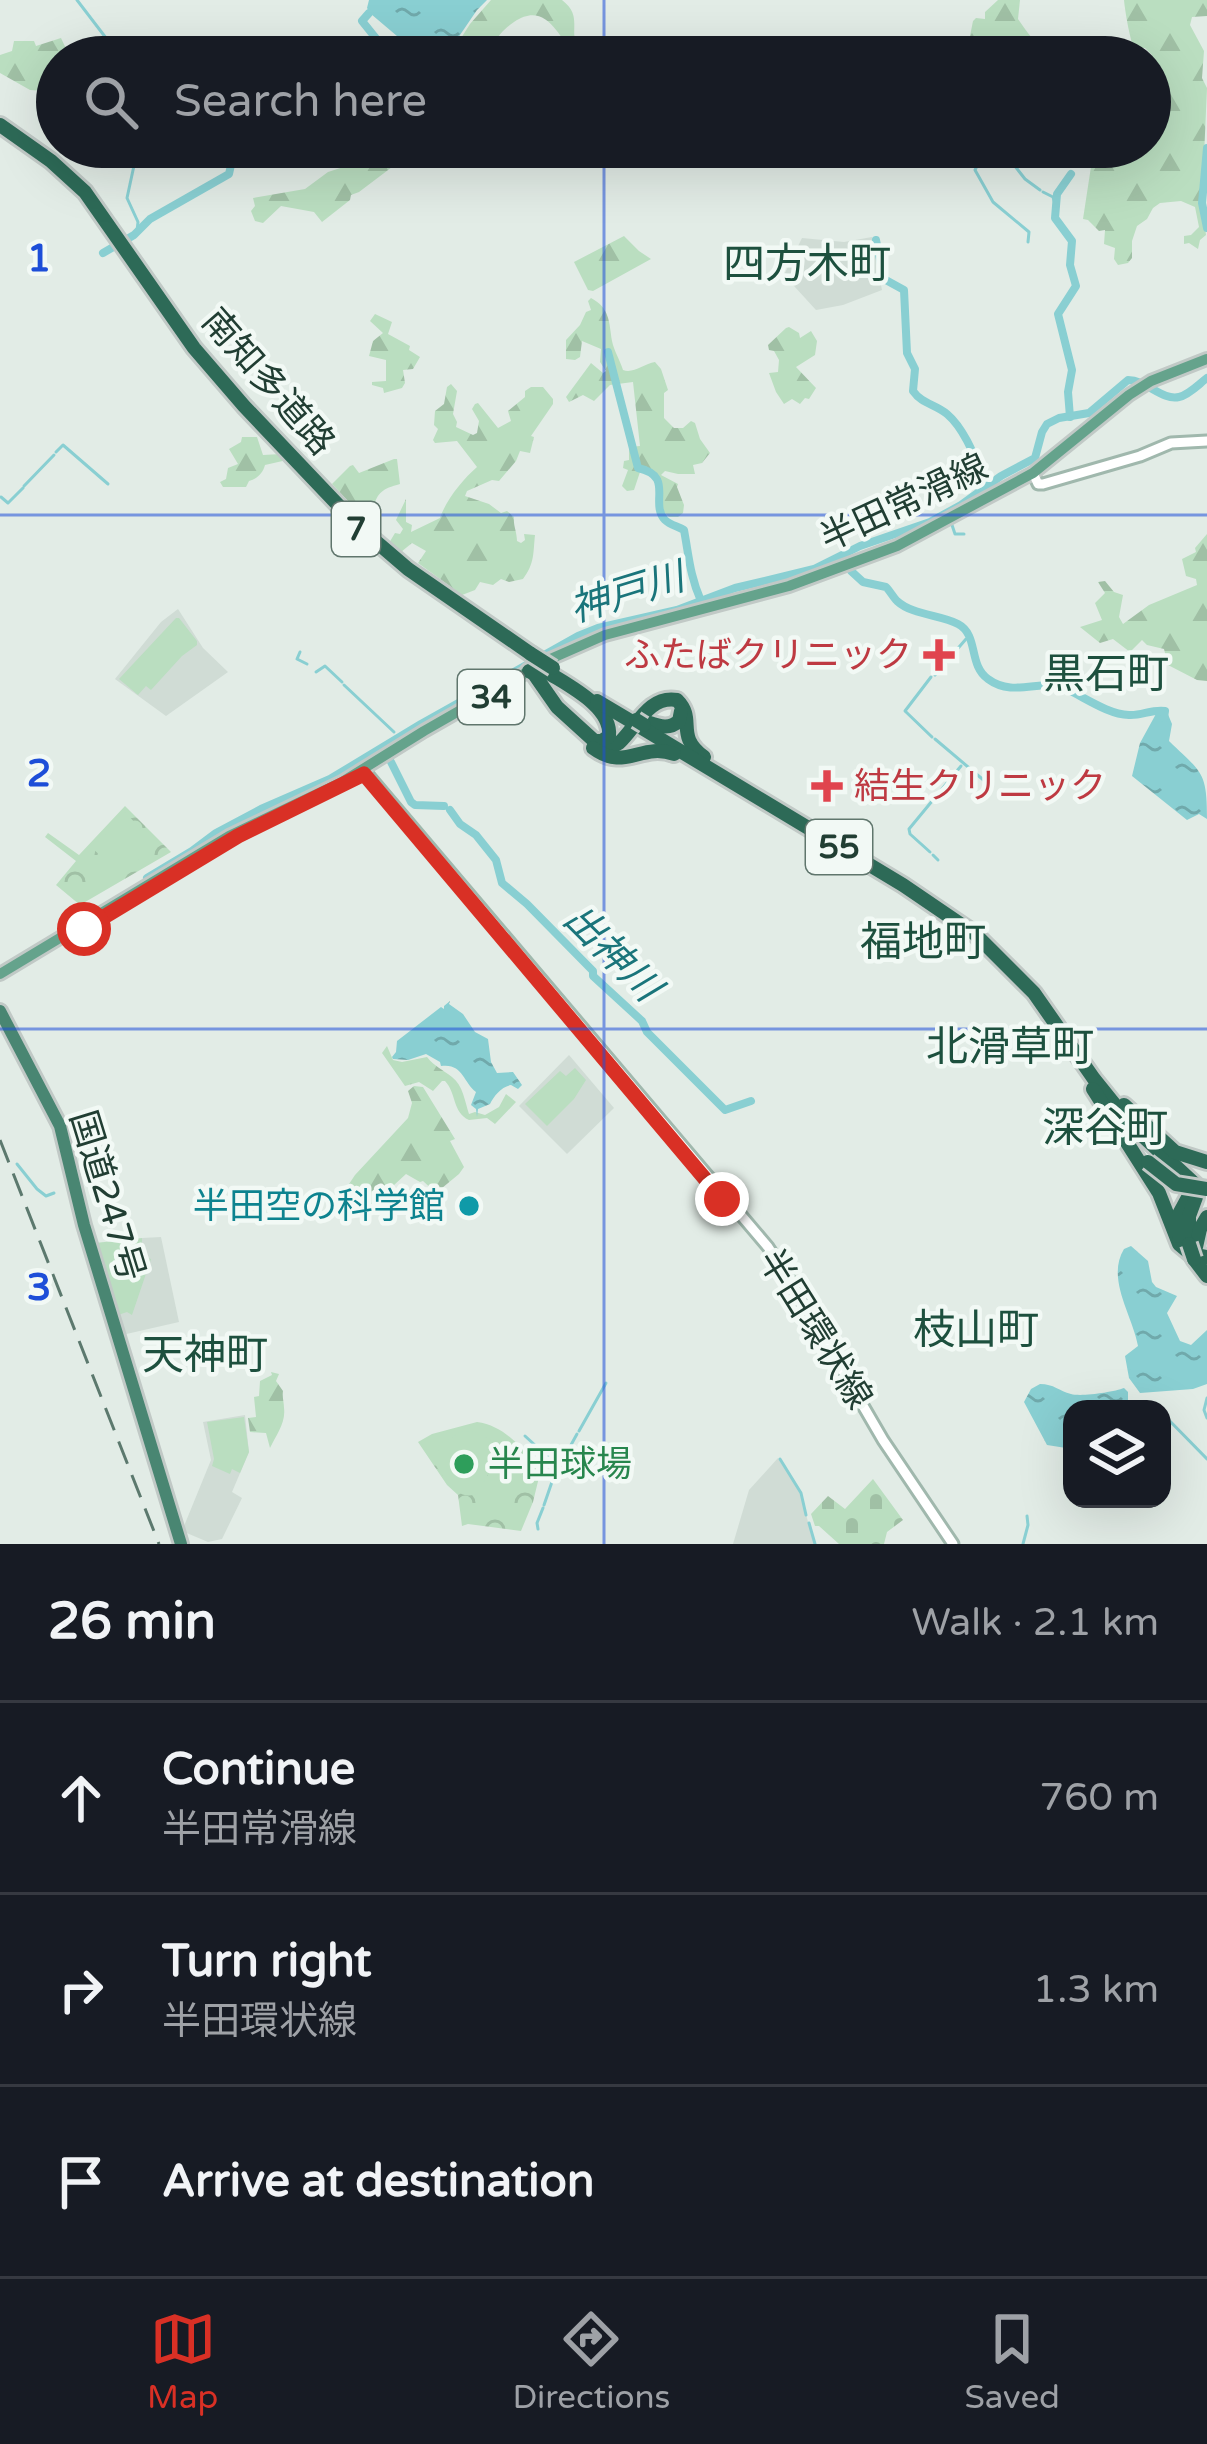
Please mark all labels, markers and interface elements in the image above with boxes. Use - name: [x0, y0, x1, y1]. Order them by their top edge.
- search box: [36, 36, 1171, 168]
- icon: search: [78, 69, 144, 135]
- text: Search here: [174, 75, 427, 129]
- text: 1: [27, 235, 51, 282]
- district label: 四方木町: [723, 239, 891, 290]
- street label: 南知多道路: [193, 300, 343, 464]
- street label: 半田常滑線: [813, 445, 995, 561]
- road number: 7: [332, 502, 380, 556]
- water label: 神戸川: [564, 552, 694, 633]
- place label: ふたばクリニック: [624, 634, 912, 677]
- marker: ふたばクリニック: [923, 639, 955, 671]
- district label: 黒石町: [1043, 649, 1169, 700]
- road number: 34: [458, 670, 524, 724]
- text: 2: [27, 750, 51, 797]
- place label: 結生クリニック: [854, 765, 1106, 808]
- marker: 結生クリニック: [811, 770, 843, 802]
- road number: 55: [806, 820, 872, 874]
- water label: 出神川: [554, 895, 673, 1014]
- route start: [57, 902, 111, 956]
- district label: 福地町: [860, 917, 986, 968]
- district label: 北滑草町: [926, 1022, 1094, 1073]
- district label: 深谷町: [1042, 1103, 1168, 1154]
- street label: 国道247号: [61, 1106, 153, 1286]
- route end: [695, 1172, 749, 1226]
- place label: 半田空の科学館: [193, 1185, 445, 1228]
- marker: 半田空の科学館: [456, 1193, 482, 1219]
- street label: 半田環状線: [749, 1241, 881, 1417]
- text: 3: [27, 1264, 51, 1311]
- district label: 枝山町: [913, 1305, 1039, 1356]
- district label: 天神町: [142, 1330, 268, 1381]
- map controls: [1063, 1400, 1171, 1508]
- button: layers: [1063, 1400, 1171, 1508]
- place label: 半田球場: [488, 1443, 632, 1486]
- marker: 半田球場: [451, 1451, 477, 1477]
- text: 26 min: [48, 1591, 216, 1653]
- text: Walk · 2.1 km: [912, 1599, 1159, 1646]
- text: Continue: [162, 1743, 355, 1797]
- icon: ahead: [48, 1765, 114, 1831]
- text: 760 m: [1040, 1774, 1159, 1821]
- text: 半田常滑線: [162, 1806, 357, 1853]
- text: Turn right: [162, 1935, 371, 1989]
- icon: right: [48, 1957, 114, 2023]
- text: 1.3 km: [1033, 1966, 1159, 2013]
- text: 半田環状線: [162, 1998, 357, 2045]
- icon: arrive: [48, 2149, 114, 2215]
- text: Arrive at destination: [162, 2155, 594, 2209]
- tab: Map: [147, 2306, 218, 2417]
- tab: Directions: [512, 2306, 670, 2417]
- tab: Saved: [965, 2306, 1060, 2417]

